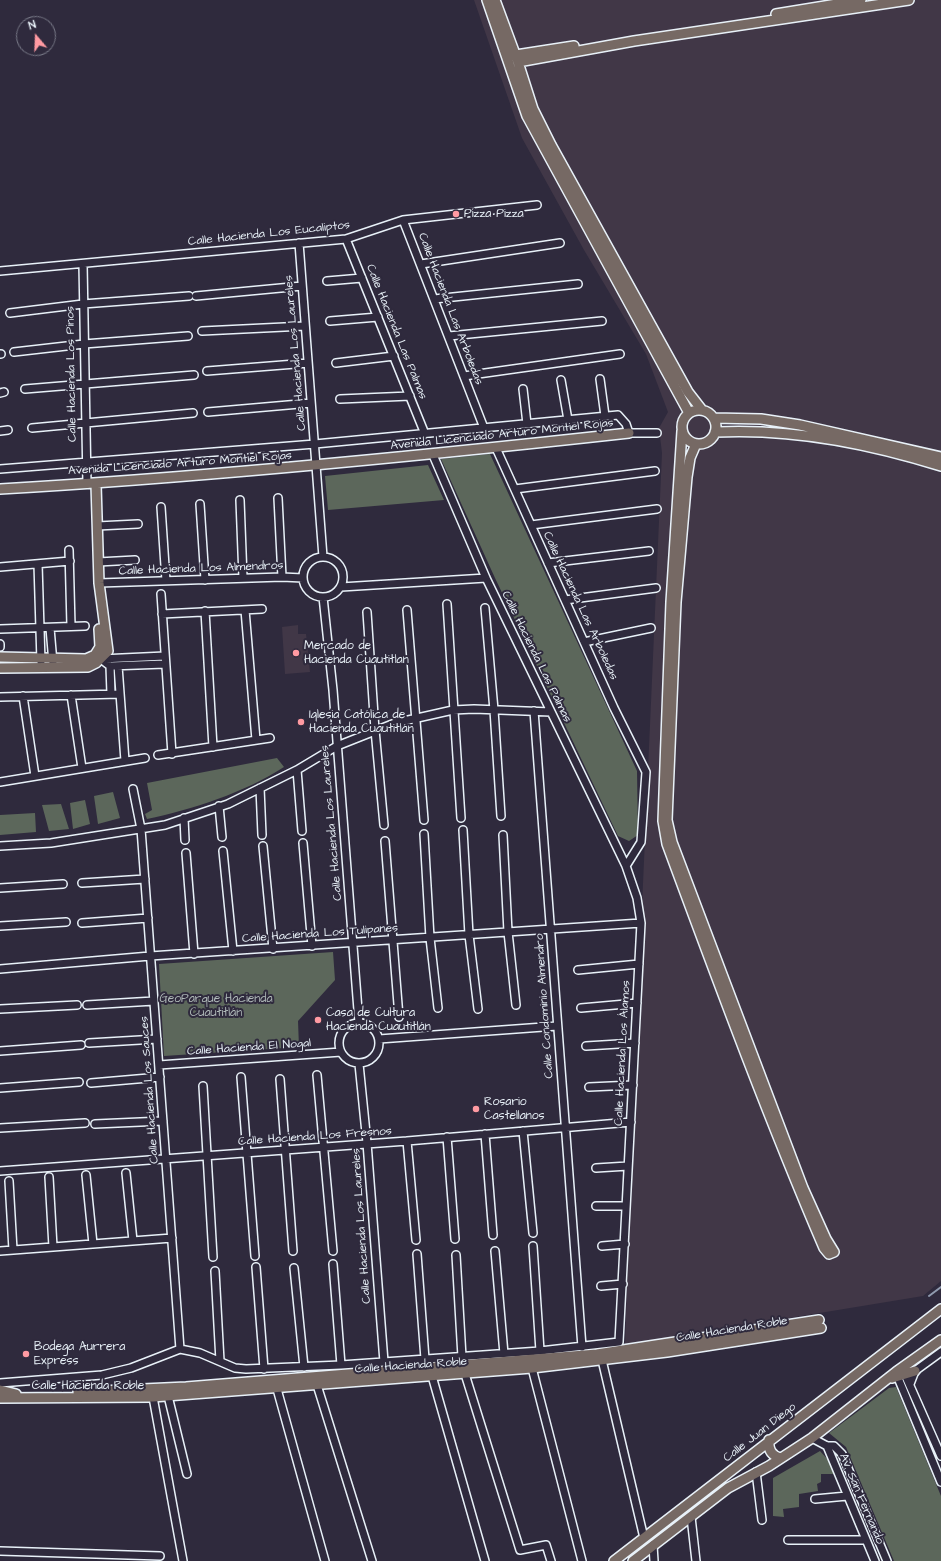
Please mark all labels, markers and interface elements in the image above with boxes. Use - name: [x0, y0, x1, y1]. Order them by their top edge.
- north arrow: [16, 16, 56, 56]
- text: N: [27, 17, 38, 33]
- place label: Pizza Pizza: [464, 207, 524, 221]
- marker: Pizza Pizza: [451, 209, 461, 219]
- street label: Calle Hacienda Los Eucaliptos: [187, 218, 351, 250]
- street label: Calle Hacienda Las Arboledas: [414, 231, 486, 387]
- street label: Calle Hacienda Las Palmas: [362, 262, 430, 402]
- street label: Calle Hacienda Los Laureles: [282, 275, 310, 431]
- street label: Calle Hacienda Los Pinos: [64, 306, 80, 442]
- street label: Avenida Licenciado Arturo Montiel Rojas: [390, 416, 614, 454]
- street label: Avenida Licenciado Arturo Montiel Rojas: [68, 449, 292, 479]
- street label: Calle Hacienda Las Arboledas: [539, 530, 621, 682]
- street label: Calle Hacienda Los Almendros: [118, 559, 284, 579]
- street label: Calle Hacienda Las Palmas: [498, 589, 574, 725]
- place label: Mercado de Hacienda Cuautitlan: [304, 639, 409, 667]
- marker: Mercado de Hacienda Cuautitlan: [291, 648, 301, 658]
- place label: Iglesia Católica de Hacienda Cuautitlán: [309, 708, 414, 736]
- marker: Iglesia Católica de Hacienda Cuautitlán: [296, 717, 306, 727]
- street label: Calle Hacienda Los Laureles: [318, 745, 346, 901]
- street label: Calle Hacienda Los Tulipanes: [241, 921, 399, 947]
- street label: Calle Condominio Almendro: [533, 933, 557, 1079]
- street label: Calle Hacienda Los Álamos: [612, 980, 634, 1126]
- park label: GeoParque Hacienda Cuautitlán: [159, 992, 273, 1020]
- place label: Casa de Cultura Hacienda Cuautitlán: [326, 1006, 431, 1034]
- marker: Casa de Cultura Hacienda Cuautitlán: [313, 1015, 323, 1025]
- street label: Calle Hacienda Los Sauces: [138, 1016, 162, 1164]
- street label: Calle Hacienda El Nogal: [187, 1036, 311, 1060]
- place label: Rosario Castellanos: [484, 1095, 545, 1123]
- marker: Rosario Castellanos: [471, 1104, 481, 1114]
- street label: Calle Hacienda Los Fresnos: [238, 1124, 392, 1150]
- street label: Calle Hacienda Los Laureles: [349, 1148, 375, 1304]
- street label: Calle Hacienda Roble: [675, 1314, 789, 1346]
- place label: Bodega Aurrera Express: [34, 1340, 125, 1368]
- marker: Bodega Aurrera Express: [21, 1349, 31, 1359]
- street label: Calle Hacienda Roble: [354, 1355, 468, 1377]
- street label: Calle Hacienda Roble: [32, 1379, 144, 1393]
- street label: Calle Juan Diego: [721, 1400, 799, 1466]
- street label: Av. San Fernando: [835, 1451, 887, 1547]

